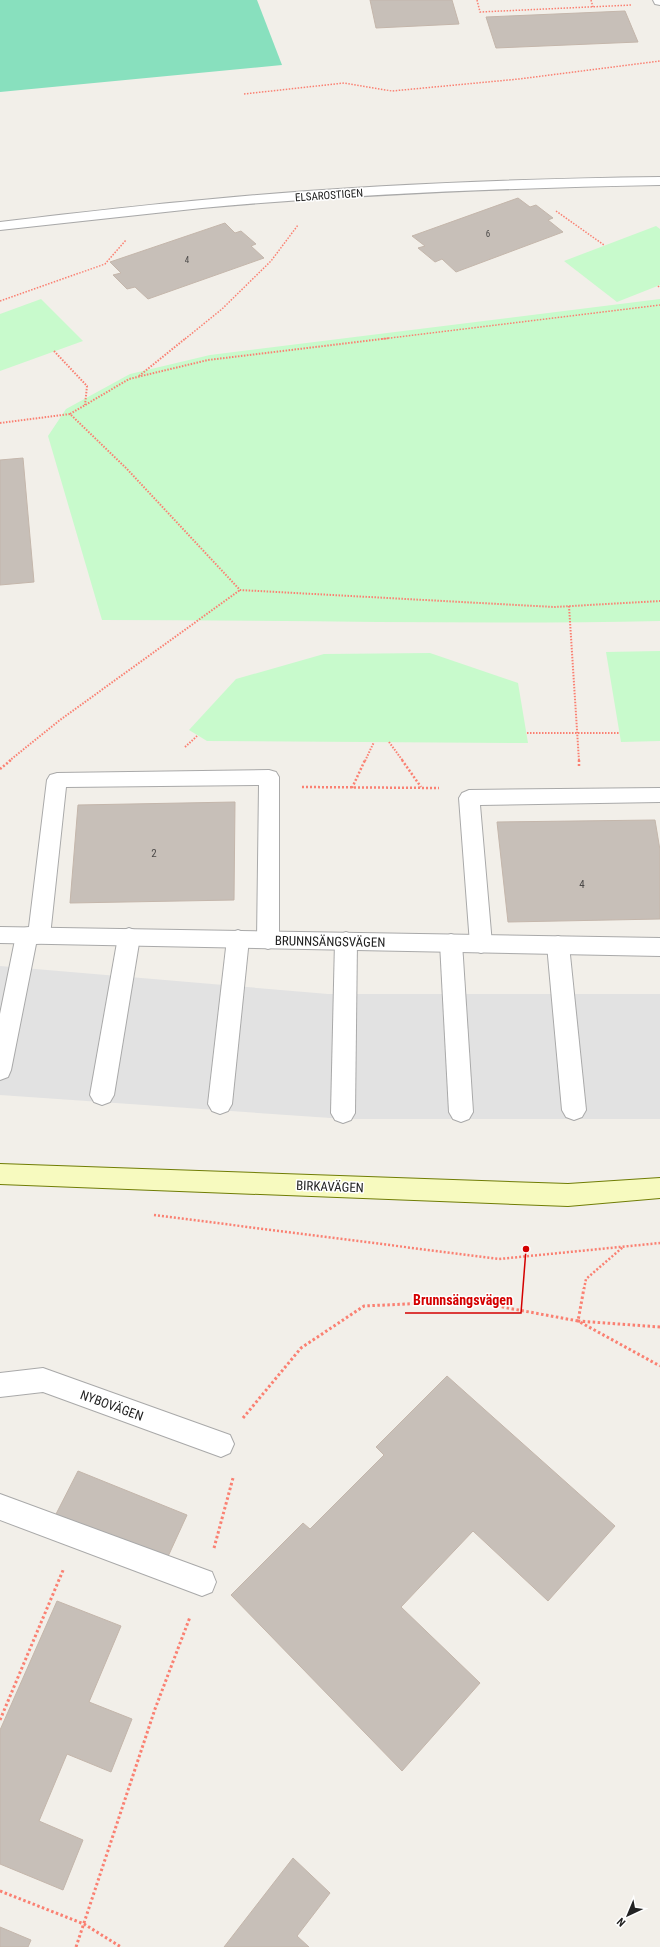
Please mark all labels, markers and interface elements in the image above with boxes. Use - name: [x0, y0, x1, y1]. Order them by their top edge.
- street label: ELSAROSTIGEN: [295, 187, 363, 204]
- house number: 6: [486, 229, 490, 239]
- house number: 4: [185, 255, 190, 265]
- house number: 2: [151, 847, 157, 860]
- house number: 4: [579, 878, 585, 891]
- street label: BRUNNSÄNGSVÄGEN: [275, 933, 385, 950]
- street label: BIRKAVÄGEN: [296, 1178, 364, 1195]
- callout: Brunnsängsvägen: [405, 1287, 521, 1313]
- text: Brunnsängsvägen: [413, 1292, 513, 1308]
- street label: NYBOVÄGEN: [78, 1387, 145, 1424]
- north arrow: [608, 1895, 648, 1935]
- text: N: [614, 1915, 628, 1929]

